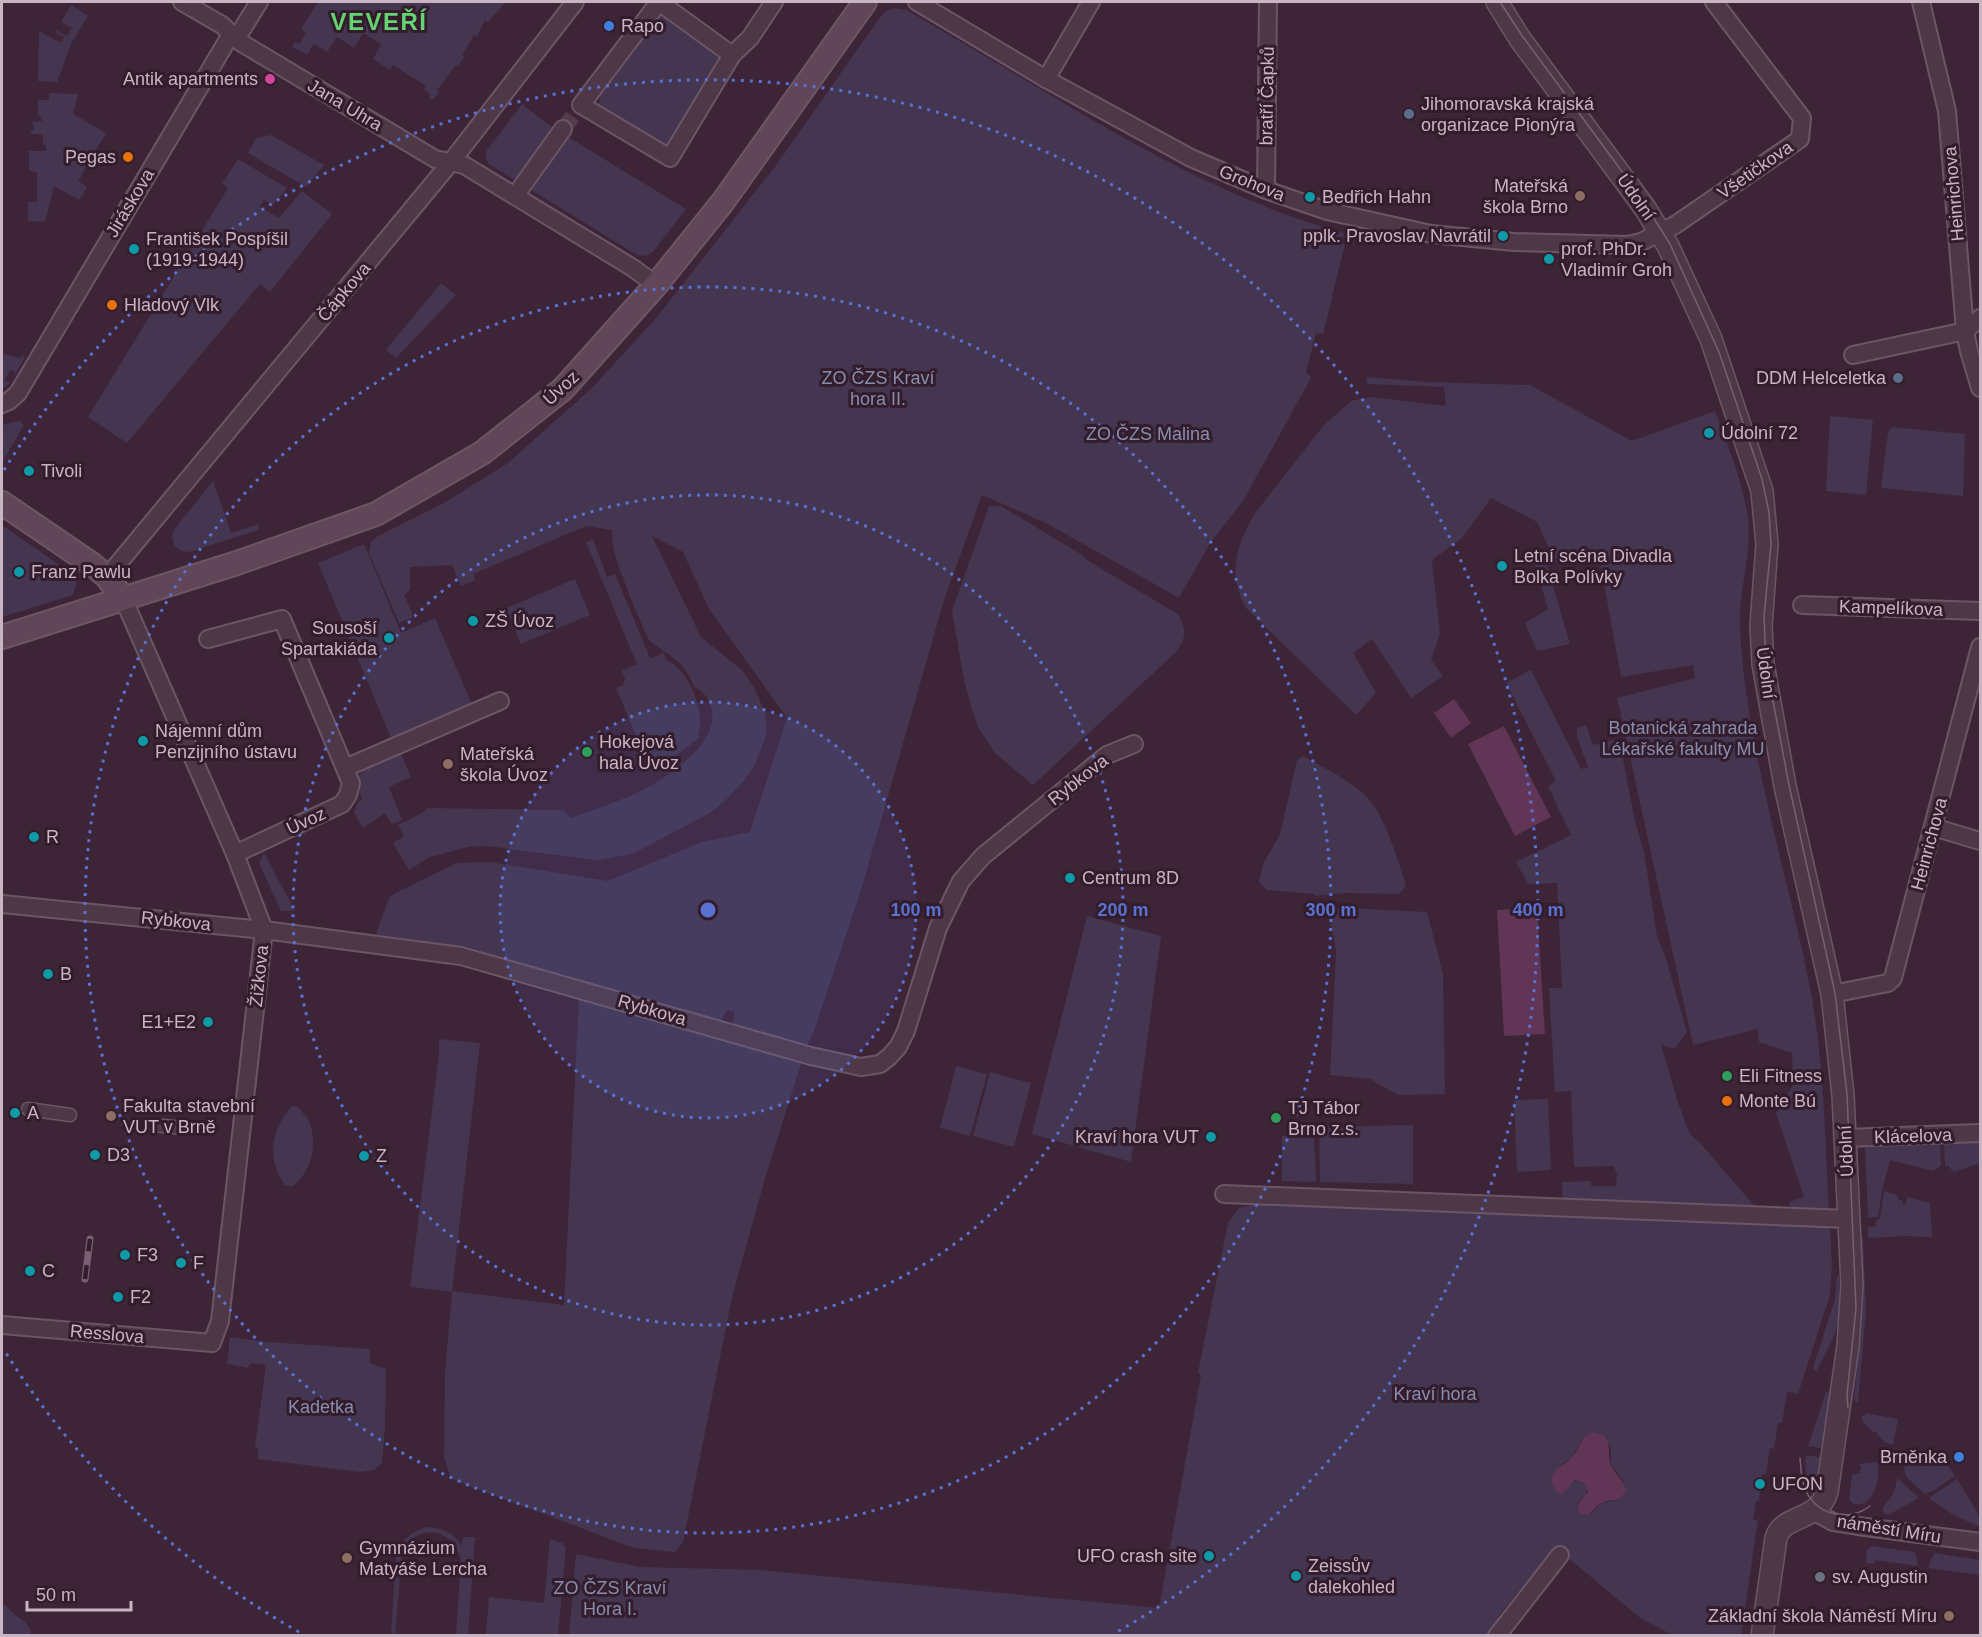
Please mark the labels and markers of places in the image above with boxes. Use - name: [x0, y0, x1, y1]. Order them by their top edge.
- place label: Rapo: [621, 16, 664, 36]
- marker: Rapo: [602, 19, 616, 33]
- place label: Antik apartments: [123, 69, 258, 89]
- marker: Antik apartments: [263, 72, 277, 86]
- place label: Jihomoravská krajská organizace Pionýra: [1421, 94, 1595, 135]
- marker: Jihomoravská krajská organizace Pionýra: [1402, 107, 1416, 121]
- place label: Pegas: [65, 147, 116, 167]
- marker: Pegas: [121, 150, 135, 164]
- place label: Mateřská škola Brno: [1483, 176, 1569, 217]
- place label: Bedřich Hahn: [1322, 187, 1431, 207]
- marker: Mateřská škola Brno: [1573, 189, 1587, 203]
- marker: Bedřich Hahn: [1303, 190, 1317, 204]
- place label: pplk. Pravoslav Navrátil: [1303, 226, 1491, 246]
- place label: František Pospíšil (1919-1944): [146, 229, 288, 270]
- marker: pplk. Pravoslav Navrátil: [1496, 229, 1510, 243]
- place label: prof. PhDr. Vladimír Groh: [1561, 239, 1672, 280]
- marker: František Pospíšil (1919-1944): [127, 242, 141, 256]
- marker: prof. PhDr. Vladimír Groh: [1542, 252, 1556, 266]
- place label: Hladový Vlk: [124, 295, 220, 315]
- marker: Hladový Vlk: [105, 298, 119, 312]
- place label: DDM Helceletka: [1756, 368, 1887, 388]
- marker: DDM Helceletka: [1891, 371, 1905, 385]
- place label: Údolní 72: [1721, 422, 1798, 443]
- marker: Údolní 72: [1702, 426, 1716, 440]
- place label: Tivoli: [41, 461, 82, 481]
- marker: Tivoli: [22, 464, 36, 478]
- place label: Letní scéna Divadla Bolka Polívky: [1514, 546, 1673, 587]
- marker: Letní scéna Divadla Bolka Polívky: [1495, 559, 1509, 573]
- place label: Franz Pawlu: [31, 562, 131, 582]
- marker: Franz Pawlu: [12, 565, 26, 579]
- place label: ZŠ Úvoz: [485, 610, 554, 631]
- marker: ZŠ Úvoz: [466, 614, 480, 628]
- place label: Sousoší Spartakiáda: [281, 618, 378, 659]
- marker: Sousoší Spartakiáda: [382, 631, 396, 645]
- place label: Nájemní dům Penzijního ústavu: [155, 721, 297, 762]
- place label: Hokejová hala Úvoz: [599, 732, 679, 773]
- marker: Nájemní dům Penzijního ústavu: [136, 734, 150, 748]
- place label: Mateřská škola Úvoz: [460, 744, 548, 785]
- marker: Hokejová hala Úvoz: [580, 745, 594, 759]
- marker: Mateřská škola Úvoz: [441, 757, 455, 771]
- place label: R: [46, 827, 59, 847]
- marker: R: [27, 830, 41, 844]
- place label: Centrum 8D: [1082, 868, 1179, 888]
- marker: Centrum 8D: [1063, 871, 1077, 885]
- centre of rings: [698, 900, 718, 920]
- place label: B: [60, 964, 72, 984]
- marker: B: [41, 967, 55, 981]
- place label: E1+E2: [141, 1012, 196, 1032]
- marker: E1+E2: [201, 1015, 215, 1029]
- place label: Eli Fitness: [1739, 1066, 1822, 1086]
- marker: Eli Fitness: [1720, 1069, 1734, 1083]
- place label: Monte Bú: [1739, 1091, 1816, 1111]
- marker: Monte Bú: [1720, 1094, 1734, 1108]
- place label: Fakulta stavební VUT v Brně: [123, 1096, 255, 1137]
- place label: TJ Tábor Brno z.s.: [1288, 1098, 1360, 1139]
- place label: A: [27, 1103, 39, 1123]
- marker: A: [8, 1106, 22, 1120]
- marker: Fakulta stavební VUT v Brně: [104, 1109, 118, 1123]
- marker: TJ Tábor Brno z.s.: [1269, 1111, 1283, 1125]
- place label: Kraví hora VUT: [1075, 1127, 1199, 1147]
- marker: Kraví hora VUT: [1204, 1130, 1218, 1144]
- place label: D3: [107, 1145, 130, 1165]
- place label: Z: [376, 1146, 387, 1166]
- marker: D3: [88, 1148, 102, 1162]
- marker: Z: [357, 1149, 371, 1163]
- place label: F3: [137, 1245, 158, 1265]
- marker: F3: [118, 1248, 132, 1262]
- place label: F: [193, 1253, 204, 1273]
- marker: F: [174, 1256, 188, 1270]
- place label: C: [42, 1261, 55, 1281]
- marker: C: [23, 1264, 37, 1278]
- place label: F2: [130, 1287, 151, 1307]
- marker: F2: [111, 1290, 125, 1304]
- place label: Brněnka: [1880, 1447, 1948, 1467]
- marker: Brněnka: [1952, 1450, 1966, 1464]
- place label: UFON: [1772, 1474, 1823, 1494]
- marker: UFON: [1753, 1477, 1767, 1491]
- place label: Gymnázium Matyáše Lercha: [359, 1538, 488, 1579]
- place label: UFO crash site: [1077, 1546, 1197, 1566]
- marker: UFO crash site: [1202, 1549, 1216, 1563]
- marker: Gymnázium Matyáše Lercha: [340, 1551, 354, 1565]
- place label: Zeissův dalekohled: [1308, 1556, 1395, 1597]
- place label: sv. Augustin: [1832, 1567, 1928, 1587]
- marker: Zeissův dalekohled: [1289, 1569, 1303, 1583]
- marker: sv. Augustin: [1813, 1570, 1827, 1584]
- place label: Základní škola Náměstí Míru: [1708, 1606, 1937, 1626]
- marker: Základní škola Náměstí Míru: [1942, 1609, 1956, 1623]

